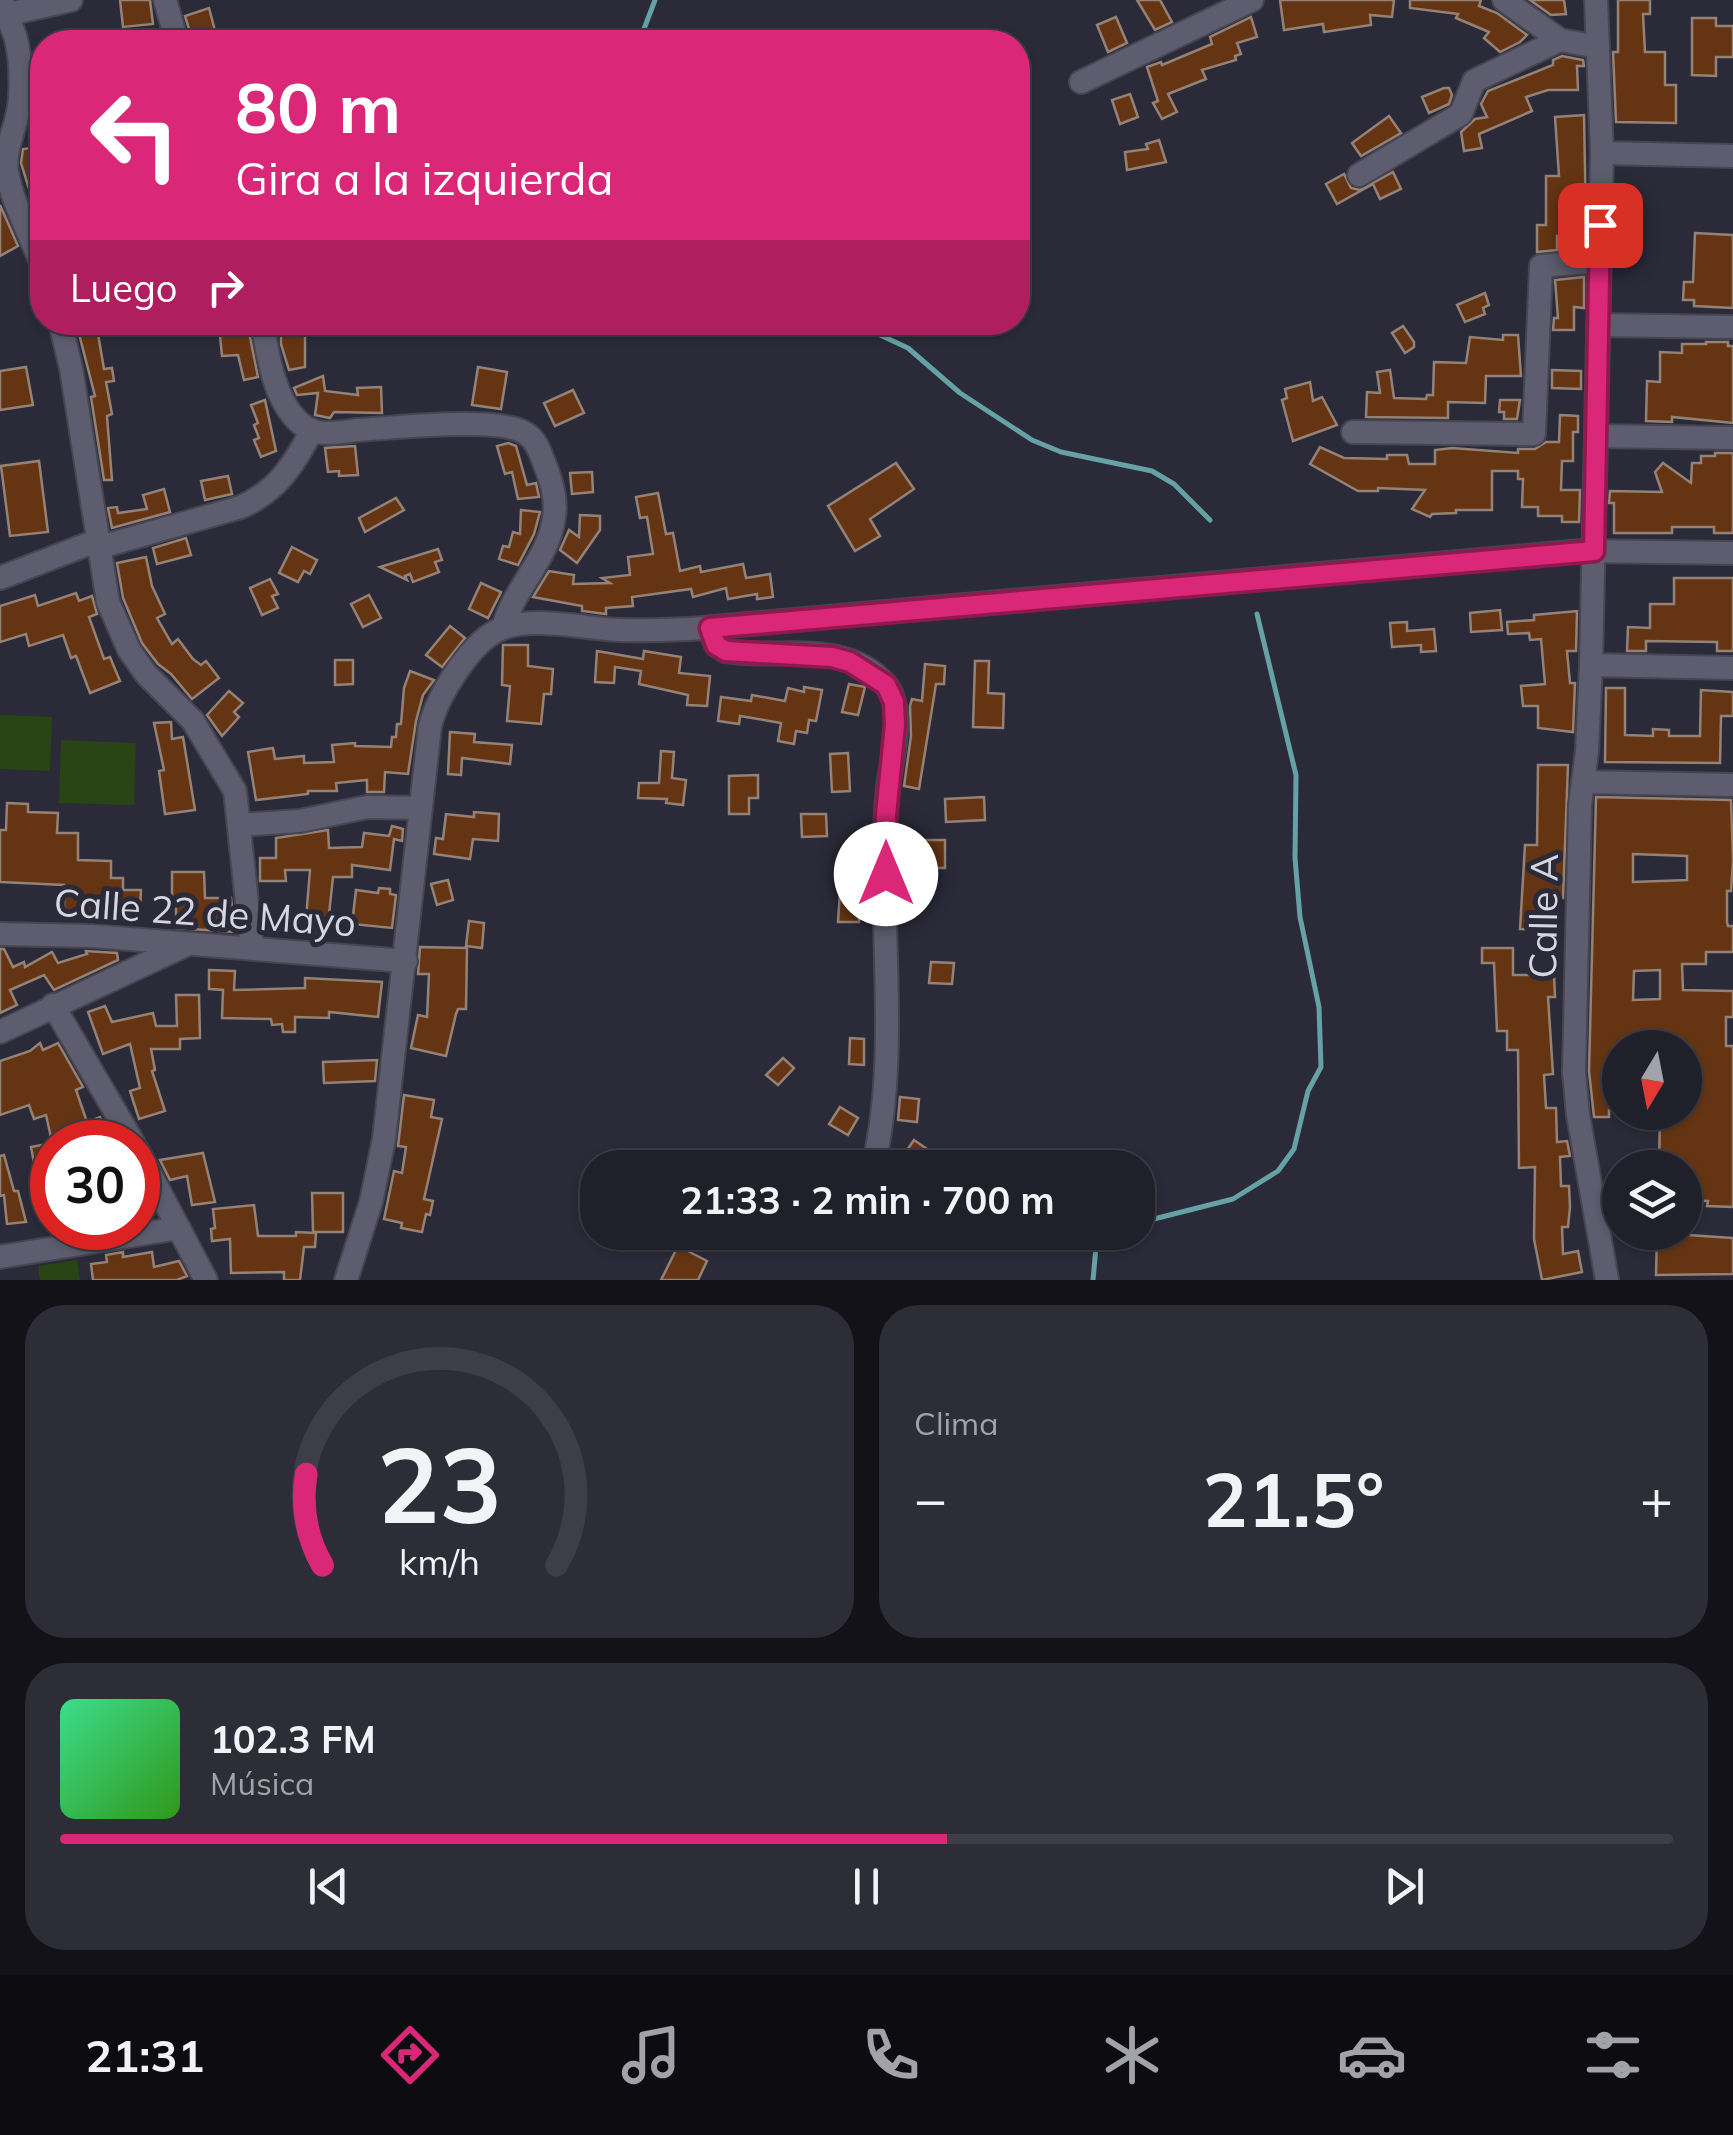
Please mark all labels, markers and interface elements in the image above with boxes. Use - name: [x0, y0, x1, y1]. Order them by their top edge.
- text: 80 m: [235, 63, 401, 151]
- icon: left: [70, 70, 200, 200]
- text: Gira a la izquierda: [235, 150, 613, 206]
- pin: [1558, 183, 1643, 268]
- icon: arrive: [1573, 198, 1628, 253]
- icon: right: [198, 260, 253, 315]
- text: Luego: [70, 264, 178, 312]
- position arrow: [834, 822, 938, 926]
- street label: Calle A: [1518, 853, 1568, 979]
- street label: Calle 22 de Mayo: [52, 878, 358, 946]
- north arrow: [1602, 1030, 1702, 1130]
- map controls: [1602, 1030, 1702, 1250]
- speed limit sign: 30: [30, 1120, 160, 1250]
- button: layers: [1602, 1150, 1702, 1250]
- text: 21:33 · 2 min · 700 m: [680, 1176, 1055, 1224]
- text: Clima: [914, 1403, 998, 1443]
- text: 23: [377, 1418, 502, 1549]
- text: 21.5°: [1202, 1452, 1385, 1546]
- text: −: [914, 1464, 947, 1533]
- text: +: [1640, 1464, 1673, 1533]
- text: km/h: [399, 1539, 480, 1584]
- text: 102.3 FM: [210, 1715, 376, 1763]
- text: Música: [210, 1763, 314, 1803]
- icon: previous: [301, 1859, 356, 1914]
- icon: pause: [839, 1859, 894, 1914]
- icon: next: [1377, 1859, 1432, 1914]
- icon: directions: [375, 2020, 445, 2090]
- icon: music: [616, 2020, 686, 2090]
- icon: phone: [856, 2020, 926, 2090]
- icon: climate: [1097, 2020, 1167, 2090]
- icon: car: [1337, 2020, 1407, 2090]
- icon: filters: [1578, 2020, 1648, 2090]
- text: 21:31: [85, 2027, 204, 2083]

